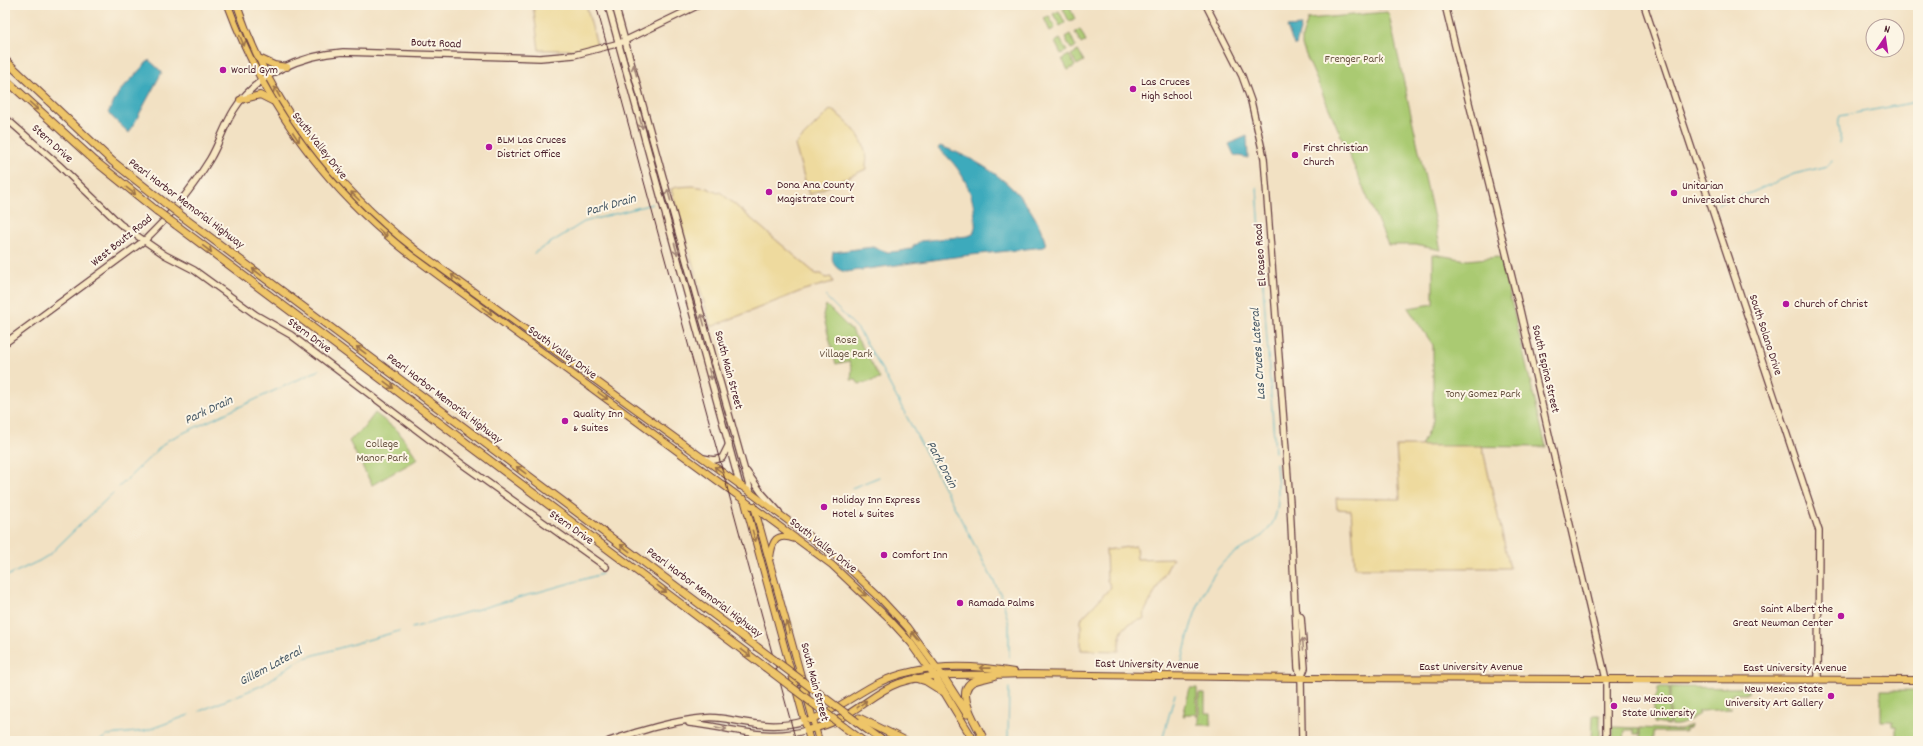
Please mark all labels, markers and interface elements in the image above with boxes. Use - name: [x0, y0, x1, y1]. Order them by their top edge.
- north arrow: [1865, 18, 1905, 58]
- text: N: [1882, 22, 1892, 39]
- one-way arrow: [239, 35, 246, 47]
- street label: Boutz Road: [411, 35, 461, 53]
- park label: Frenger Park: [1325, 51, 1383, 68]
- place label: World Gym: [231, 62, 278, 79]
- one-way arrow: [630, 63, 638, 76]
- marker: World Gym: [218, 65, 228, 75]
- place label: Las Cruces High School: [1141, 74, 1192, 105]
- marker: Las Cruces High School: [1128, 84, 1138, 94]
- one-way arrow: [273, 87, 280, 99]
- one-way arrow: [28, 101, 39, 110]
- street label: South Valley Drive: [287, 109, 351, 183]
- one-way arrow: [638, 117, 645, 130]
- street label: Stern Drive: [27, 121, 77, 167]
- one-way arrow: [292, 132, 300, 143]
- place label: BLM Las Cruces District Office: [497, 132, 566, 163]
- place label: First Christian Church: [1303, 140, 1369, 171]
- marker: BLM Las Cruces District Office: [484, 142, 494, 152]
- marker: First Christian Church: [1290, 150, 1300, 160]
- street label: Pearl Harbor Memorial Highway: [124, 155, 249, 254]
- place label: Dona Ana County Magistrate Court: [777, 177, 855, 208]
- place label: Unitarian Universalist Church: [1682, 178, 1770, 209]
- one-way arrow: [126, 187, 137, 195]
- marker: Dona Ana County Magistrate Court: [764, 187, 774, 197]
- marker: Unitarian Universalist Church: [1669, 188, 1679, 198]
- one-way arrow: [665, 189, 672, 202]
- water label: Park Drain: [584, 190, 639, 222]
- one-way arrow: [350, 191, 360, 201]
- street label: West Boutz Road: [88, 211, 156, 271]
- street label: El Paseo Road: [1250, 223, 1272, 287]
- one-way arrow: [378, 229, 388, 238]
- one-way arrow: [672, 242, 680, 255]
- one-way arrow: [201, 244, 212, 253]
- one-way arrow: [251, 268, 262, 276]
- one-way arrow: [450, 274, 461, 282]
- street label: South Solano Drive: [1744, 292, 1786, 378]
- place label: Church of Christ: [1794, 296, 1869, 313]
- marker: Church of Christ: [1781, 299, 1791, 309]
- one-way arrow: [482, 307, 493, 315]
- water label: Las Cruces Lateral: [1246, 307, 1272, 401]
- street label: Stern Drive: [283, 314, 335, 358]
- one-way arrow: [699, 314, 707, 327]
- street label: South Valley Drive: [524, 322, 600, 384]
- street label: South Espina Street: [1527, 323, 1564, 415]
- street label: South Main Street: [709, 329, 747, 412]
- park label: Rose Village Park: [819, 332, 873, 363]
- one-way arrow: [355, 346, 366, 354]
- street label: Pearl Harbor Memorial Highway: [382, 350, 507, 449]
- one-way arrow: [707, 367, 714, 380]
- one-way arrow: [384, 381, 395, 390]
- park label: Tony Gomez Park: [1446, 386, 1521, 403]
- water label: Park Drain: [182, 391, 237, 430]
- one-way arrow: [598, 392, 609, 400]
- place label: Quality Inn & Suites: [573, 406, 623, 437]
- marker: Quality Inn & Suites: [560, 416, 570, 426]
- park label: College Manor Park: [356, 436, 408, 467]
- water label: Park Drain: [921, 438, 962, 493]
- one-way arrow: [515, 466, 526, 474]
- one-way arrow: [714, 466, 725, 474]
- place label: Holiday Inn Express Hotel & Suites: [832, 492, 920, 523]
- marker: Holiday Inn Express Hotel & Suites: [819, 502, 829, 512]
- street label: Stern Drive: [545, 506, 597, 550]
- street label: South Valley Drive: [786, 514, 860, 578]
- one-way arrow: [751, 529, 758, 542]
- one-way arrow: [619, 544, 630, 552]
- street label: Pearl Harbor Memorial Highway: [642, 544, 767, 643]
- place label: Comfort Inn: [892, 547, 948, 564]
- marker: Comfort Inn: [879, 550, 889, 560]
- one-way arrow: [656, 585, 667, 593]
- one-way arrow: [857, 587, 867, 597]
- place label: Ramada Palms: [968, 595, 1035, 612]
- marker: Ramada Palms: [955, 598, 965, 608]
- place label: Saint Albert the Great Newman Center: [1732, 601, 1834, 632]
- marker: Saint Albert the Great Newman Center: [1836, 611, 1846, 621]
- one-way arrow: [783, 621, 791, 634]
- one-way arrow: [910, 631, 919, 641]
- one-way arrow: [1299, 638, 1306, 651]
- street label: South Main Street: [795, 641, 833, 724]
- water label: Gillem Lateral: [236, 642, 307, 692]
- one-way arrow: [741, 649, 752, 657]
- street label: East University Avenue: [1095, 656, 1199, 674]
- street label: East University Avenue: [1419, 659, 1523, 676]
- street label: East University Avenue: [1743, 660, 1847, 677]
- one-way arrow: [979, 664, 992, 672]
- place label: New Mexico State University Art Gallery: [1725, 681, 1824, 712]
- place label: New Mexico State University: [1622, 691, 1696, 722]
- marker: New Mexico State University Art Gallery: [1826, 691, 1836, 701]
- one-way arrow: [857, 700, 868, 708]
- marker: New Mexico State University: [1609, 701, 1619, 711]
- one-way arrow: [714, 724, 727, 732]

